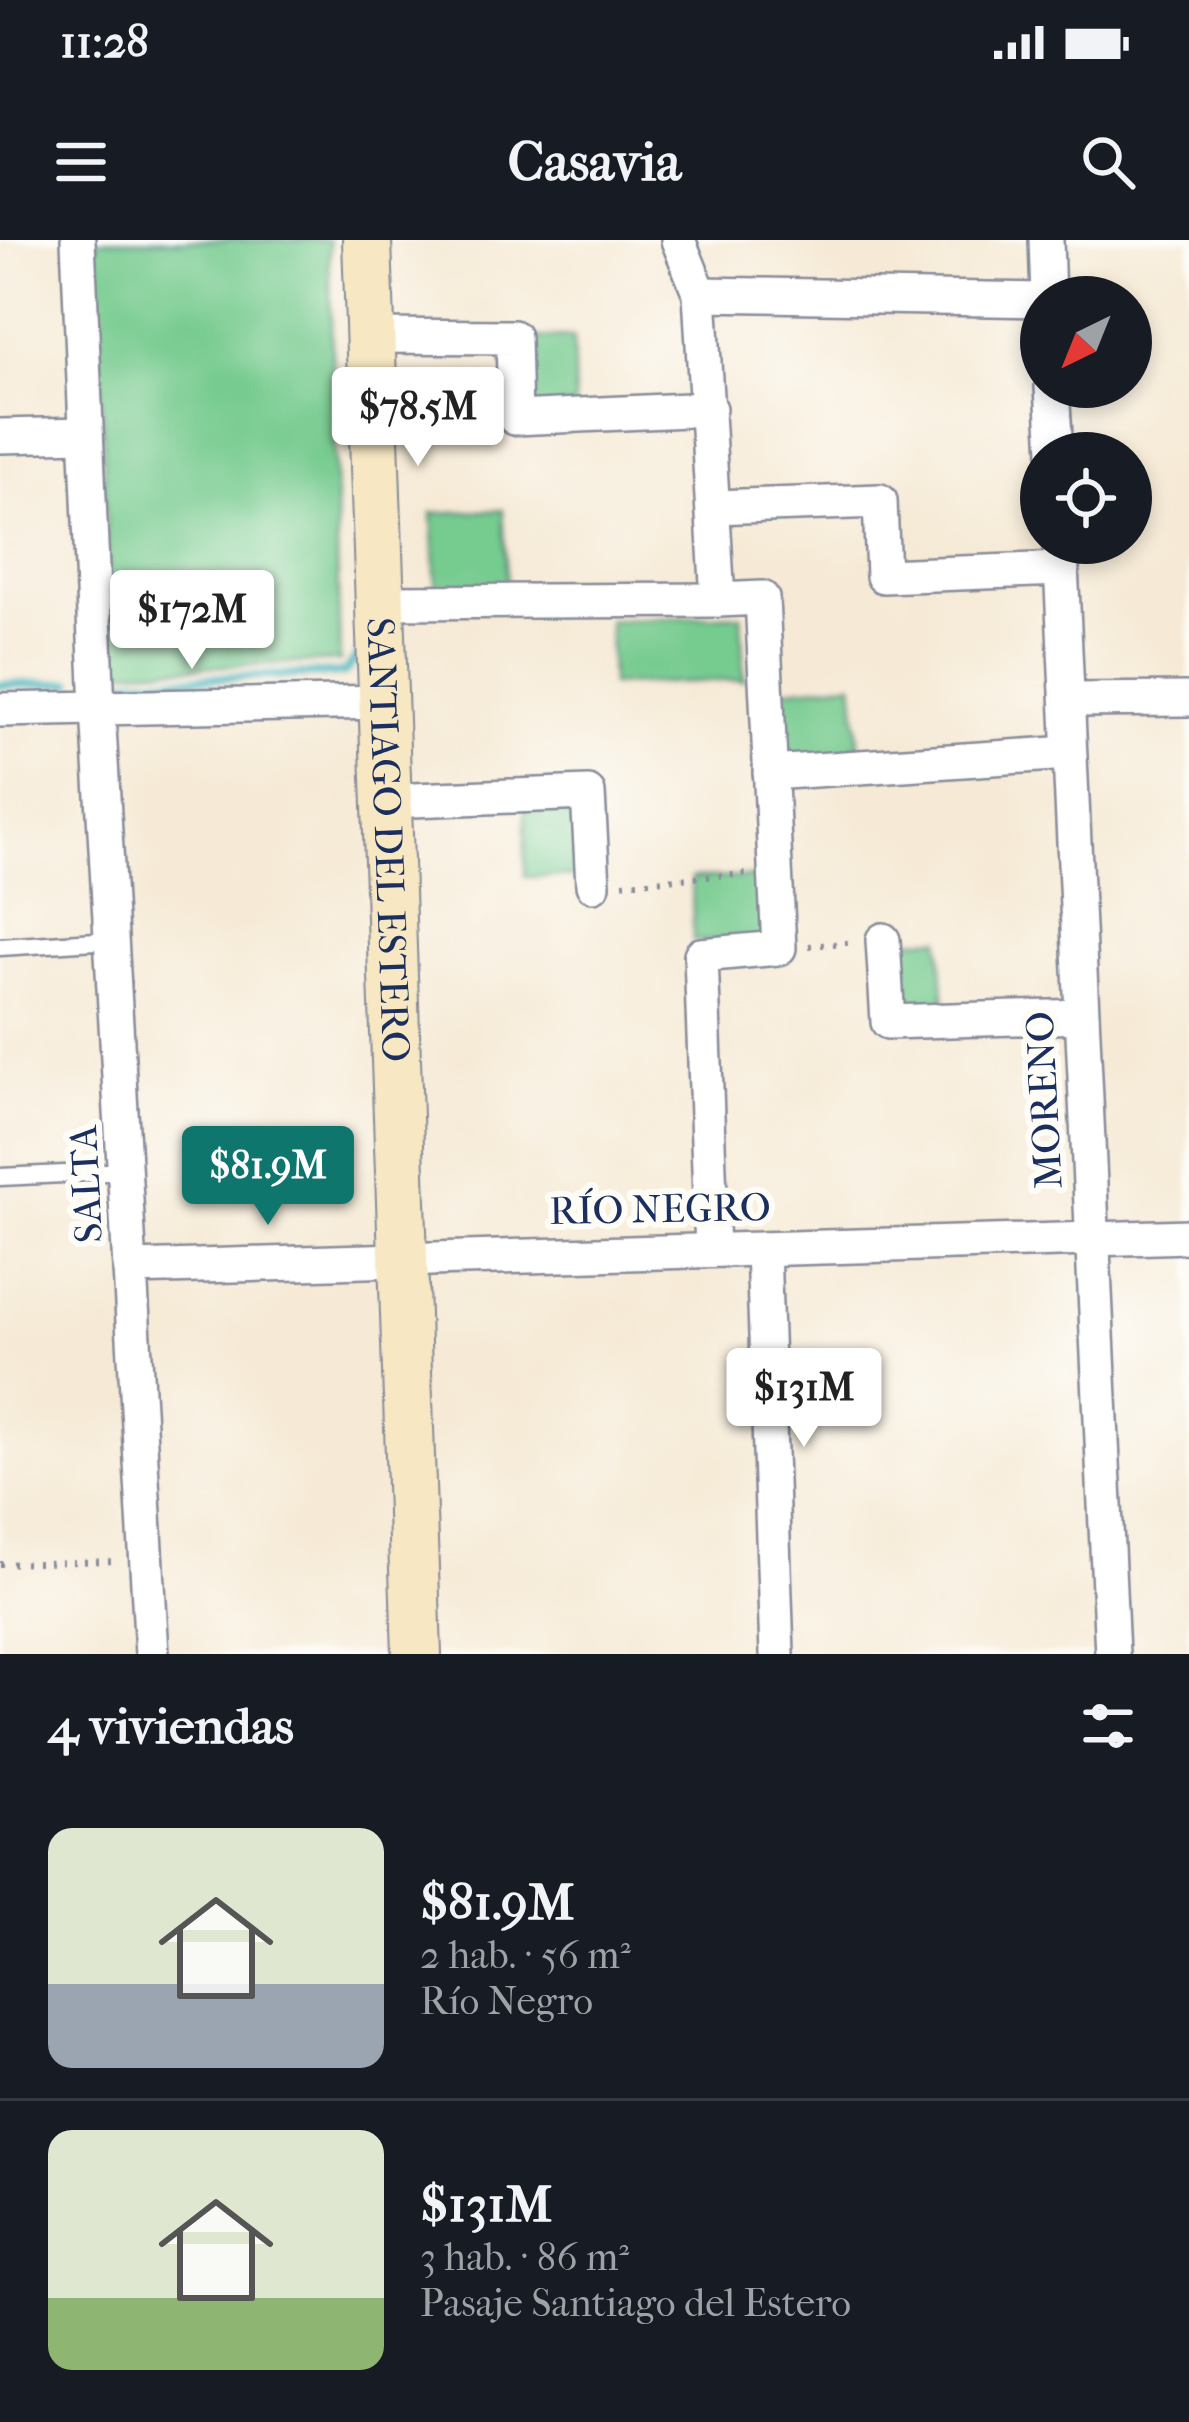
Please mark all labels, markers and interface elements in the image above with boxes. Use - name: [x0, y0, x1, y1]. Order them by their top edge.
- text: 11:28: [60, 16, 149, 69]
- icon: menu: [48, 129, 114, 195]
- icon: search: [1075, 129, 1141, 195]
- text: Casavia: [508, 131, 681, 194]
- north arrow: [1020, 276, 1152, 408]
- map controls: [1020, 276, 1152, 564]
- pin: $78.5M: [320, 367, 516, 469]
- text: $78.5M: [359, 383, 477, 429]
- button: locate: [1020, 432, 1152, 564]
- pin: $172M: [108, 570, 276, 672]
- text: $172M: [137, 586, 247, 632]
- street label: SANTIAGO DEL ESTERO: [357, 617, 419, 1063]
- street label: MORENO: [1016, 1010, 1072, 1190]
- street label: SALTA: [60, 1123, 112, 1244]
- pin: $81.9M: [170, 1126, 366, 1228]
- text: $81.9M: [209, 1142, 327, 1188]
- street label: RÍO NEGRO: [549, 1183, 771, 1234]
- pin: $131M: [720, 1348, 888, 1450]
- text: $131M: [754, 1364, 855, 1410]
- icon: filters: [1075, 1693, 1141, 1759]
- text: 4 viviendas: [48, 1696, 294, 1756]
- text: $81.9M: [420, 1872, 574, 1932]
- icon: home: [144, 1876, 288, 2020]
- text: 2 hab. · 56 m²: [420, 1932, 631, 1978]
- text: Río Negro: [420, 1978, 593, 2024]
- text: $131M: [420, 2174, 552, 2234]
- icon: home: [144, 2178, 288, 2322]
- text: 3 hab. · 86 m²: [420, 2234, 629, 2280]
- text: Pasaje Santiago del Estero: [420, 2280, 851, 2326]

